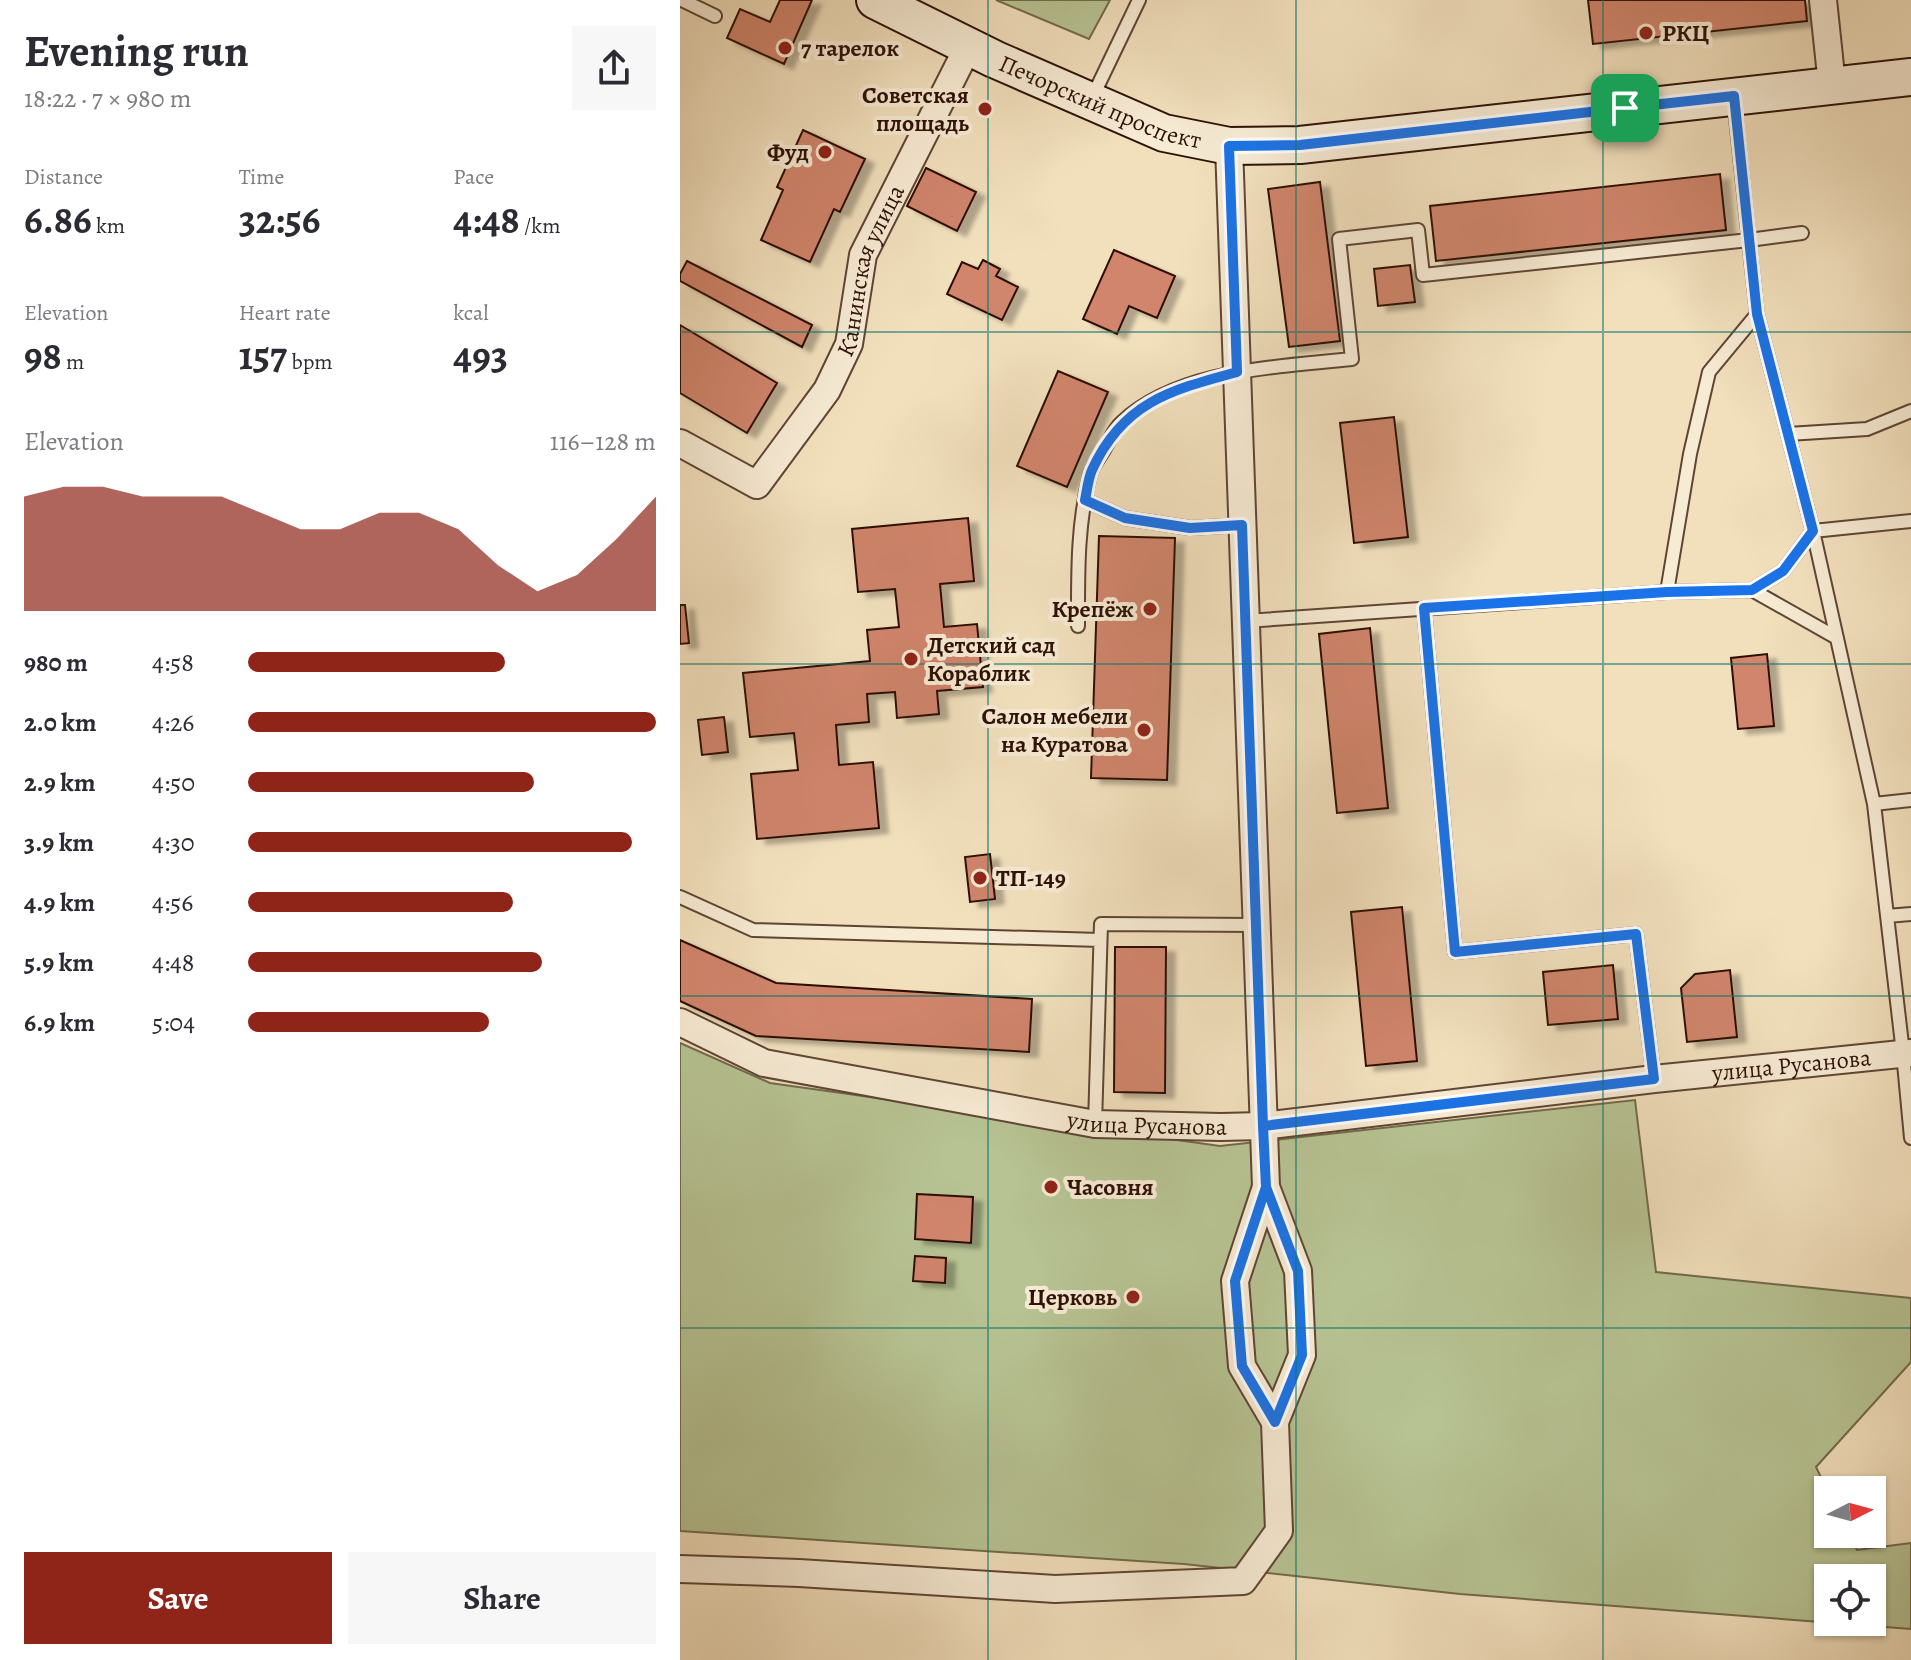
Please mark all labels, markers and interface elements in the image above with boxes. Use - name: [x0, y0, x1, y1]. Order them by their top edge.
- place label: РКЦ: [1662, 17, 1709, 49]
- text: Evening run: [24, 21, 249, 81]
- marker: РКЦ: [1637, 24, 1655, 42]
- button: share: [572, 26, 656, 110]
- place label: 7 тарелок: [801, 32, 899, 64]
- marker: 7 тарелок: [776, 39, 794, 57]
- street label: Печорский проспект: [994, 47, 1205, 156]
- pin: [1591, 74, 1659, 142]
- place label: Советская площадь: [862, 79, 969, 139]
- text: 18:22 · 7 × 980 m: [24, 81, 191, 116]
- icon: arrive: [1603, 86, 1647, 130]
- marker: Советская площадь: [976, 100, 994, 118]
- place label: Фуд: [767, 136, 809, 168]
- marker: Фуд: [816, 143, 834, 161]
- text: Distance: [24, 162, 103, 192]
- text: Time: [239, 162, 284, 192]
- text: Pace: [453, 162, 494, 192]
- street label: Канинская улица: [829, 179, 912, 362]
- text: 6.86: [24, 192, 92, 247]
- text: 32:56: [239, 192, 320, 247]
- text: 4:48: [453, 192, 520, 247]
- text: km: [92, 211, 125, 241]
- text: /km: [520, 211, 561, 241]
- text: Elevation: [24, 298, 108, 328]
- text: Heart rate: [239, 298, 331, 328]
- text: kcal: [453, 298, 489, 328]
- text: 98: [24, 328, 62, 383]
- text: 157: [239, 328, 287, 383]
- text: 493: [453, 328, 508, 383]
- text: m: [62, 347, 84, 377]
- text: bpm: [287, 347, 333, 377]
- text: Elevation: [24, 424, 124, 459]
- text: 116–128 m: [550, 424, 656, 459]
- place label: Крепёж: [1051, 593, 1134, 625]
- marker: Крепёж: [1141, 600, 1159, 618]
- place label: Детский сад Кораблик: [927, 629, 1055, 689]
- text: 980 m: [24, 645, 88, 680]
- text: 4:58: [152, 645, 194, 680]
- marker: Детский сад Кораблик: [902, 650, 920, 668]
- place label: Салон мебели на Куратова: [982, 700, 1129, 760]
- text: 2.0 km: [24, 705, 97, 740]
- text: 4:26: [152, 705, 194, 740]
- marker: Салон мебели на Куратова: [1135, 721, 1153, 739]
- text: 2.9 km: [24, 765, 96, 800]
- text: 4:50: [152, 765, 195, 800]
- text: 3.9 km: [24, 825, 94, 860]
- text: 4:30: [152, 825, 195, 860]
- place label: ТП-149: [996, 862, 1066, 894]
- marker: ТП-149: [971, 869, 989, 887]
- text: 4.9 km: [24, 885, 95, 920]
- text: 4:56: [152, 885, 193, 920]
- text: 5.9 km: [24, 945, 94, 980]
- text: 4:48: [152, 945, 194, 980]
- text: 6.9 km: [24, 1005, 95, 1040]
- text: 5:04: [152, 1005, 195, 1040]
- street label: улица Русанова: [1709, 1041, 1873, 1089]
- street label: улица Русанова: [1064, 1103, 1227, 1143]
- place label: Часовня: [1067, 1171, 1154, 1203]
- marker: Часовня: [1042, 1178, 1060, 1196]
- place label: Церковь: [1028, 1281, 1117, 1313]
- marker: Церковь: [1124, 1288, 1142, 1306]
- north arrow: [1814, 1476, 1886, 1548]
- map controls: [1814, 1476, 1886, 1636]
- button: Save: [24, 1552, 332, 1644]
- button: Share: [348, 1552, 656, 1644]
- button: locate: [1814, 1564, 1886, 1636]

